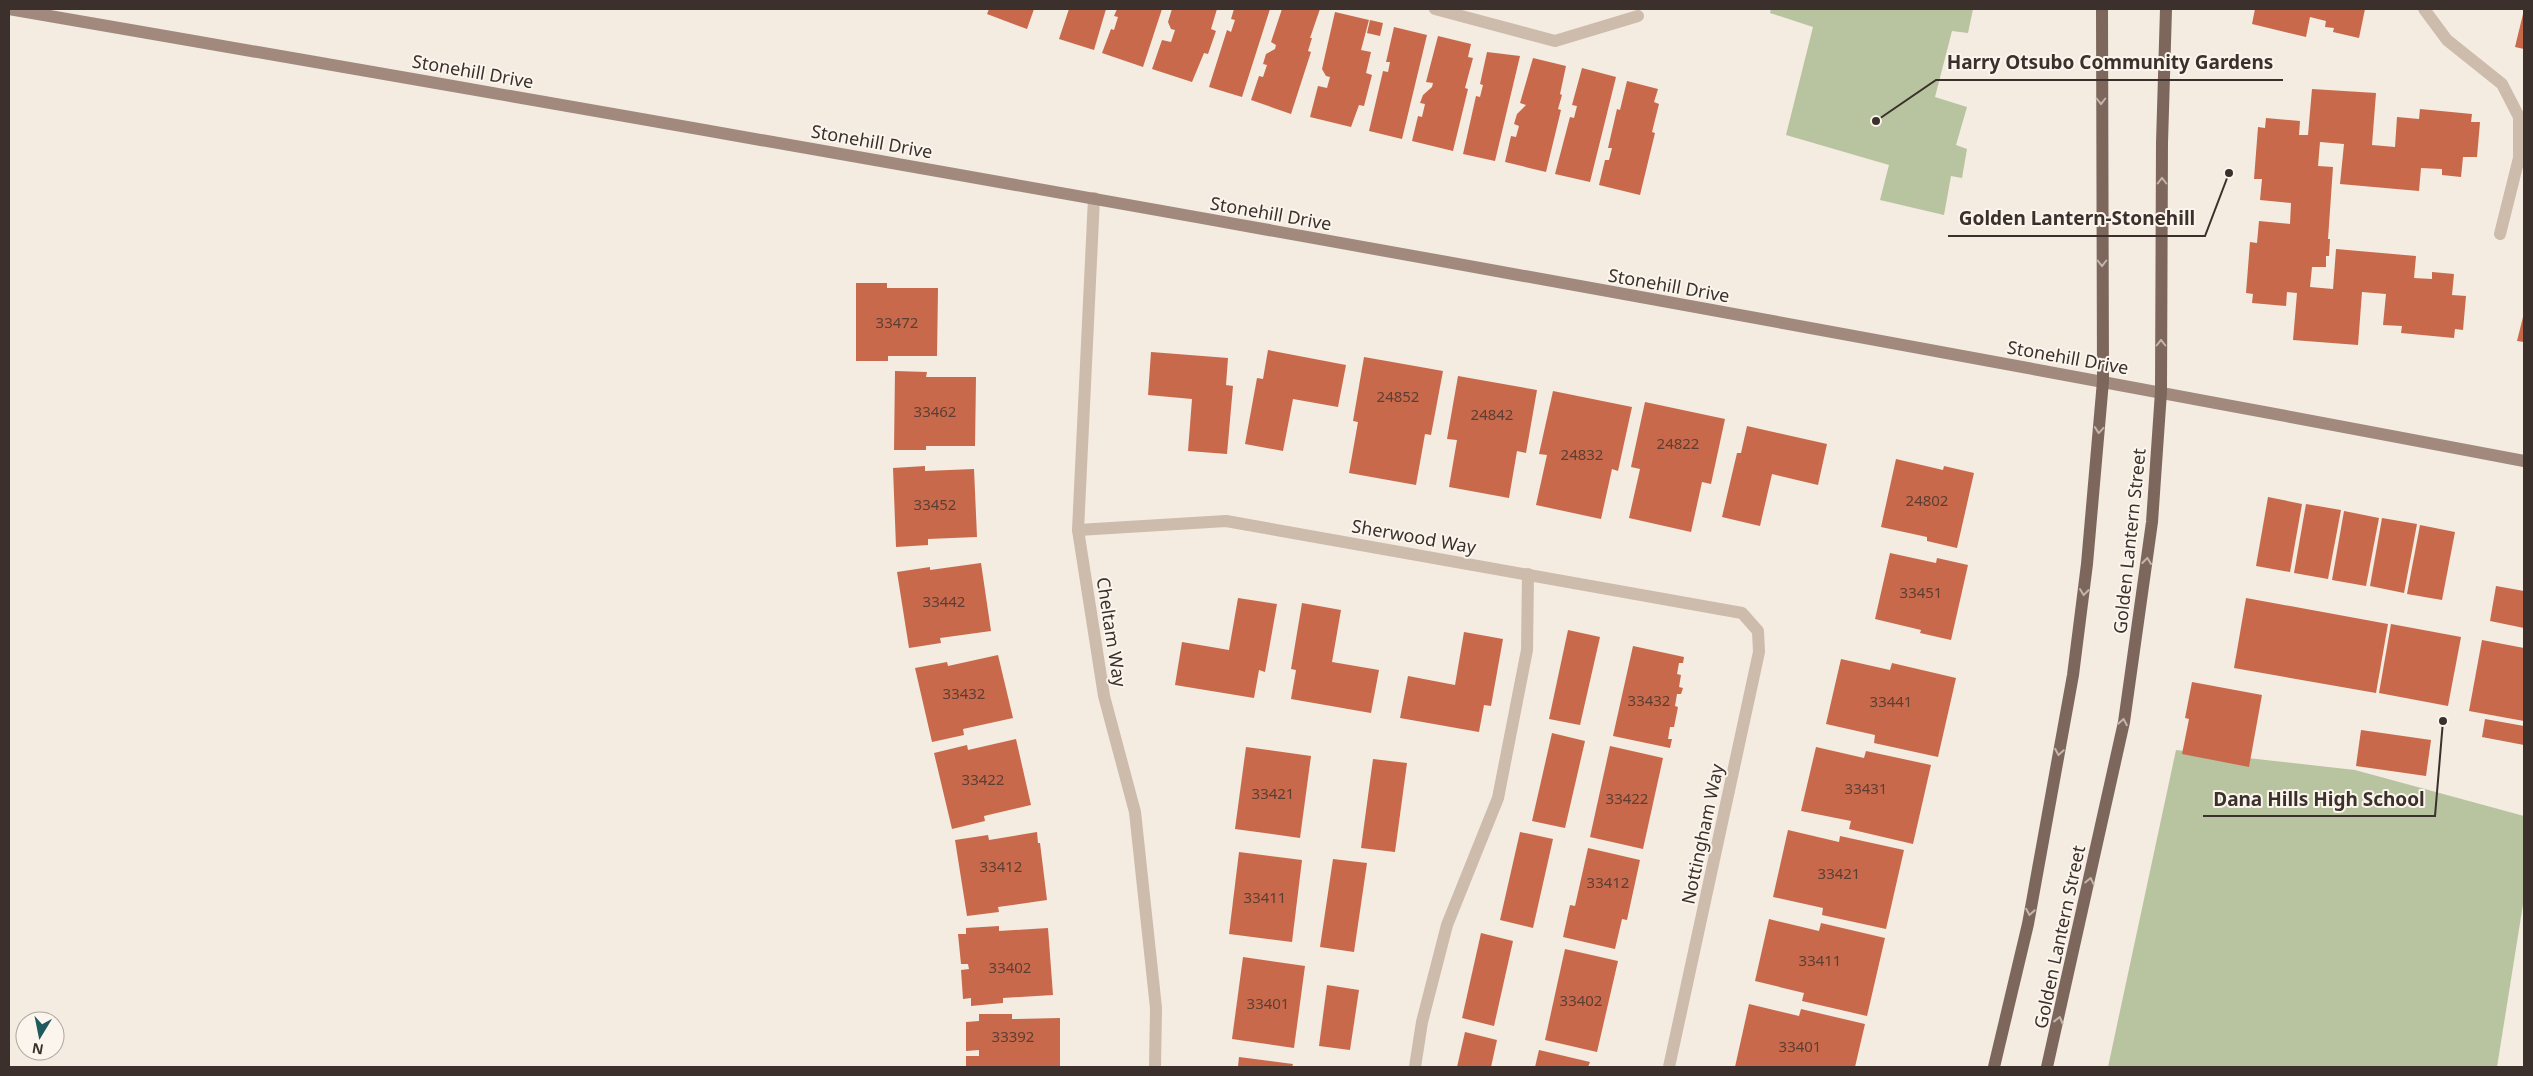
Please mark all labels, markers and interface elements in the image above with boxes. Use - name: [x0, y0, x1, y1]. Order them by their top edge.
- callout: Harry Otsubo Community Gardens: [1936, 46, 2283, 80]
- street label: Stonehill Drive: [410, 49, 536, 93]
- text: Harry Otsubo Community Gardens: [1947, 49, 2273, 75]
- one-way arrow: [2096, 98, 2106, 105]
- street label: Stonehill Drive: [809, 119, 935, 163]
- one-way arrow: [2157, 177, 2167, 184]
- street label: Stonehill Drive: [1208, 191, 1334, 235]
- callout: Golden Lantern-Stonehill: [1948, 202, 2205, 236]
- text: Golden Lantern-Stonehill: [1959, 205, 2195, 231]
- one-way arrow: [2097, 260, 2107, 268]
- street label: Stonehill Drive: [1606, 263, 1732, 307]
- house number: 33472: [876, 312, 918, 332]
- street label: Stonehill Drive: [2005, 335, 2131, 379]
- one-way arrow: [2156, 339, 2166, 347]
- house number: 24852: [1377, 386, 1419, 406]
- house number: 33462: [914, 401, 956, 421]
- house number: 24842: [1471, 404, 1513, 424]
- one-way arrow: [2094, 426, 2105, 434]
- house number: 24822: [1657, 433, 1699, 453]
- house number: 24832: [1561, 444, 1603, 464]
- street label: Golden Lantern Street: [2107, 447, 2151, 635]
- house number: 24802: [1906, 490, 1948, 510]
- house number: 33452: [914, 494, 956, 514]
- street label: Sherwood Way: [1350, 513, 1479, 559]
- one-way arrow: [2141, 556, 2151, 565]
- street label: Cheltam Way: [1091, 575, 1133, 690]
- house number: 33451: [1900, 582, 1942, 602]
- one-way arrow: [2079, 588, 2090, 596]
- house number: 33442: [923, 591, 965, 611]
- house number: 33432: [943, 683, 985, 703]
- house number: 33432: [1628, 690, 1670, 710]
- house number: 33441: [1870, 691, 1912, 711]
- one-way arrow: [2118, 717, 2128, 726]
- one-way arrow: [2055, 748, 2065, 757]
- street label: Nottingham Way: [1675, 761, 1729, 906]
- house number: 33422: [962, 769, 1004, 789]
- house number: 33431: [1845, 778, 1887, 798]
- callout: Dana Hills High School: [2203, 782, 2435, 816]
- house number: 33421: [1252, 783, 1294, 803]
- text: Dana Hills High School: [2213, 786, 2425, 812]
- house number: 33422: [1606, 788, 1648, 808]
- street label: Golden Lantern Street: [2028, 843, 2090, 1031]
- house number: 33412: [980, 856, 1022, 876]
- house number: 33421: [1818, 863, 1860, 883]
- house number: 33412: [1587, 872, 1629, 892]
- one-way arrow: [2084, 876, 2095, 885]
- house number: 33411: [1244, 887, 1286, 907]
- one-way arrow: [2026, 908, 2036, 917]
- house number: 33411: [1799, 950, 1841, 970]
- house number: 33402: [989, 957, 1031, 977]
- house number: 33402: [1560, 990, 1602, 1010]
- house number: 33401: [1247, 993, 1289, 1013]
- north arrow: [15, 1011, 65, 1061]
- one-way arrow: [2053, 1015, 2064, 1024]
- house number: 33392: [992, 1026, 1034, 1046]
- house number: 33401: [1779, 1036, 1821, 1056]
- text: N: [30, 1039, 45, 1060]

